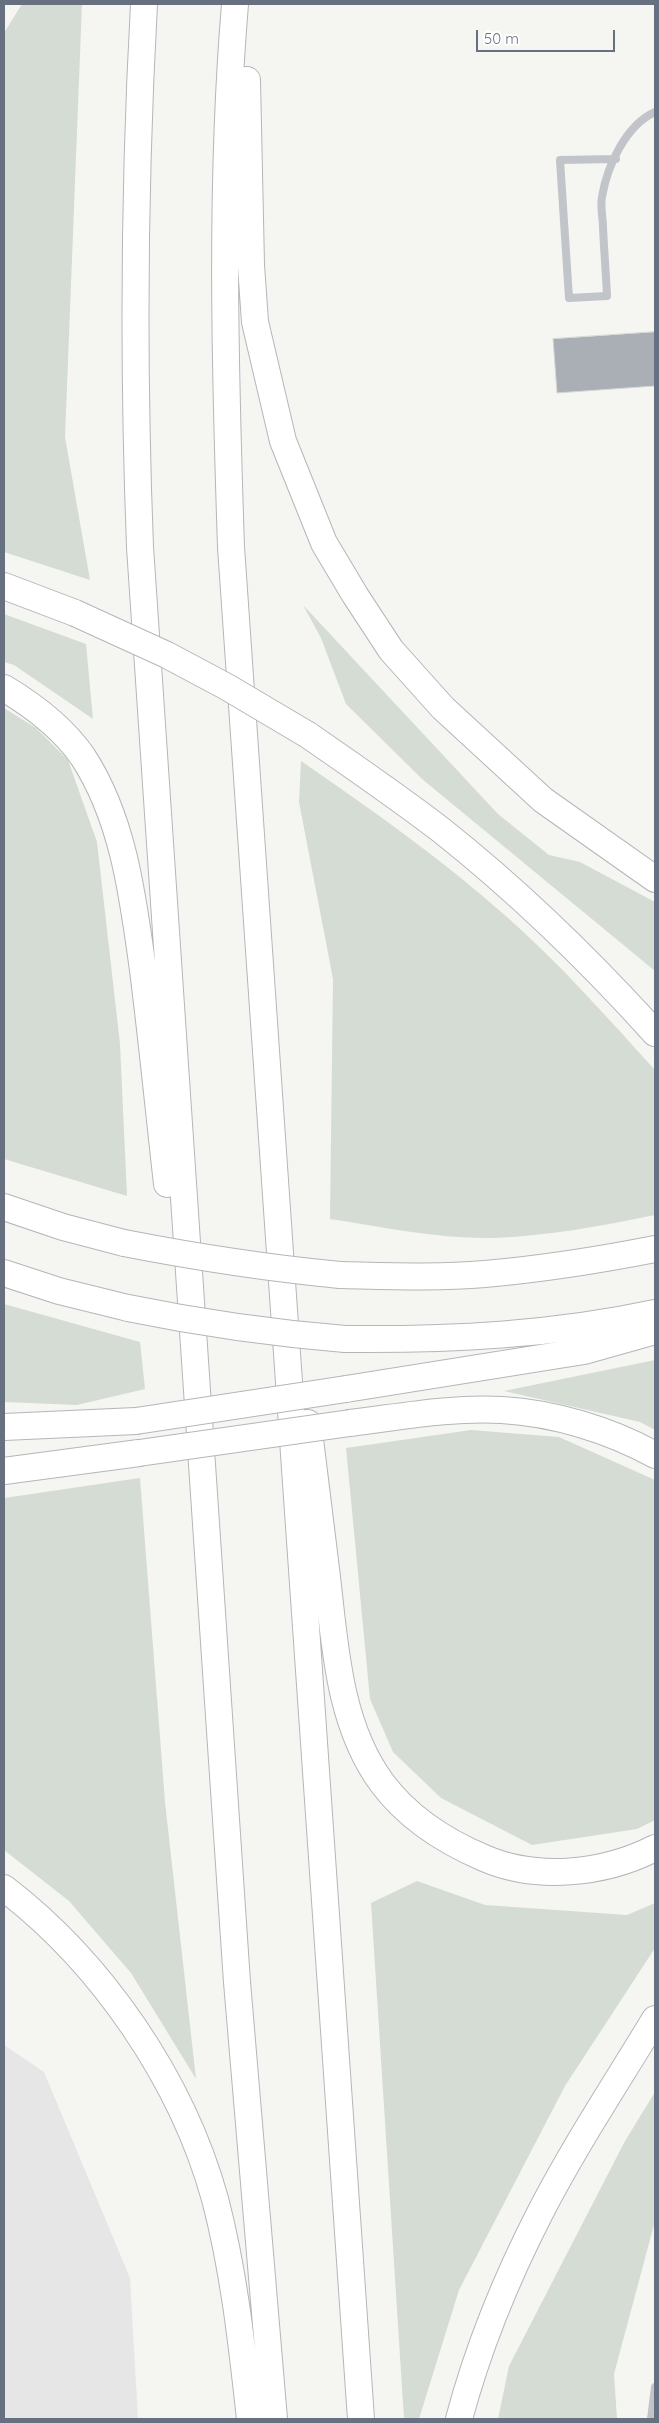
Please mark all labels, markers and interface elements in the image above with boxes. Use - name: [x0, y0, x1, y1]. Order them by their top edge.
- scale bar: [479, 20, 618, 52]
- text: 50 m: [484, 29, 519, 48]

